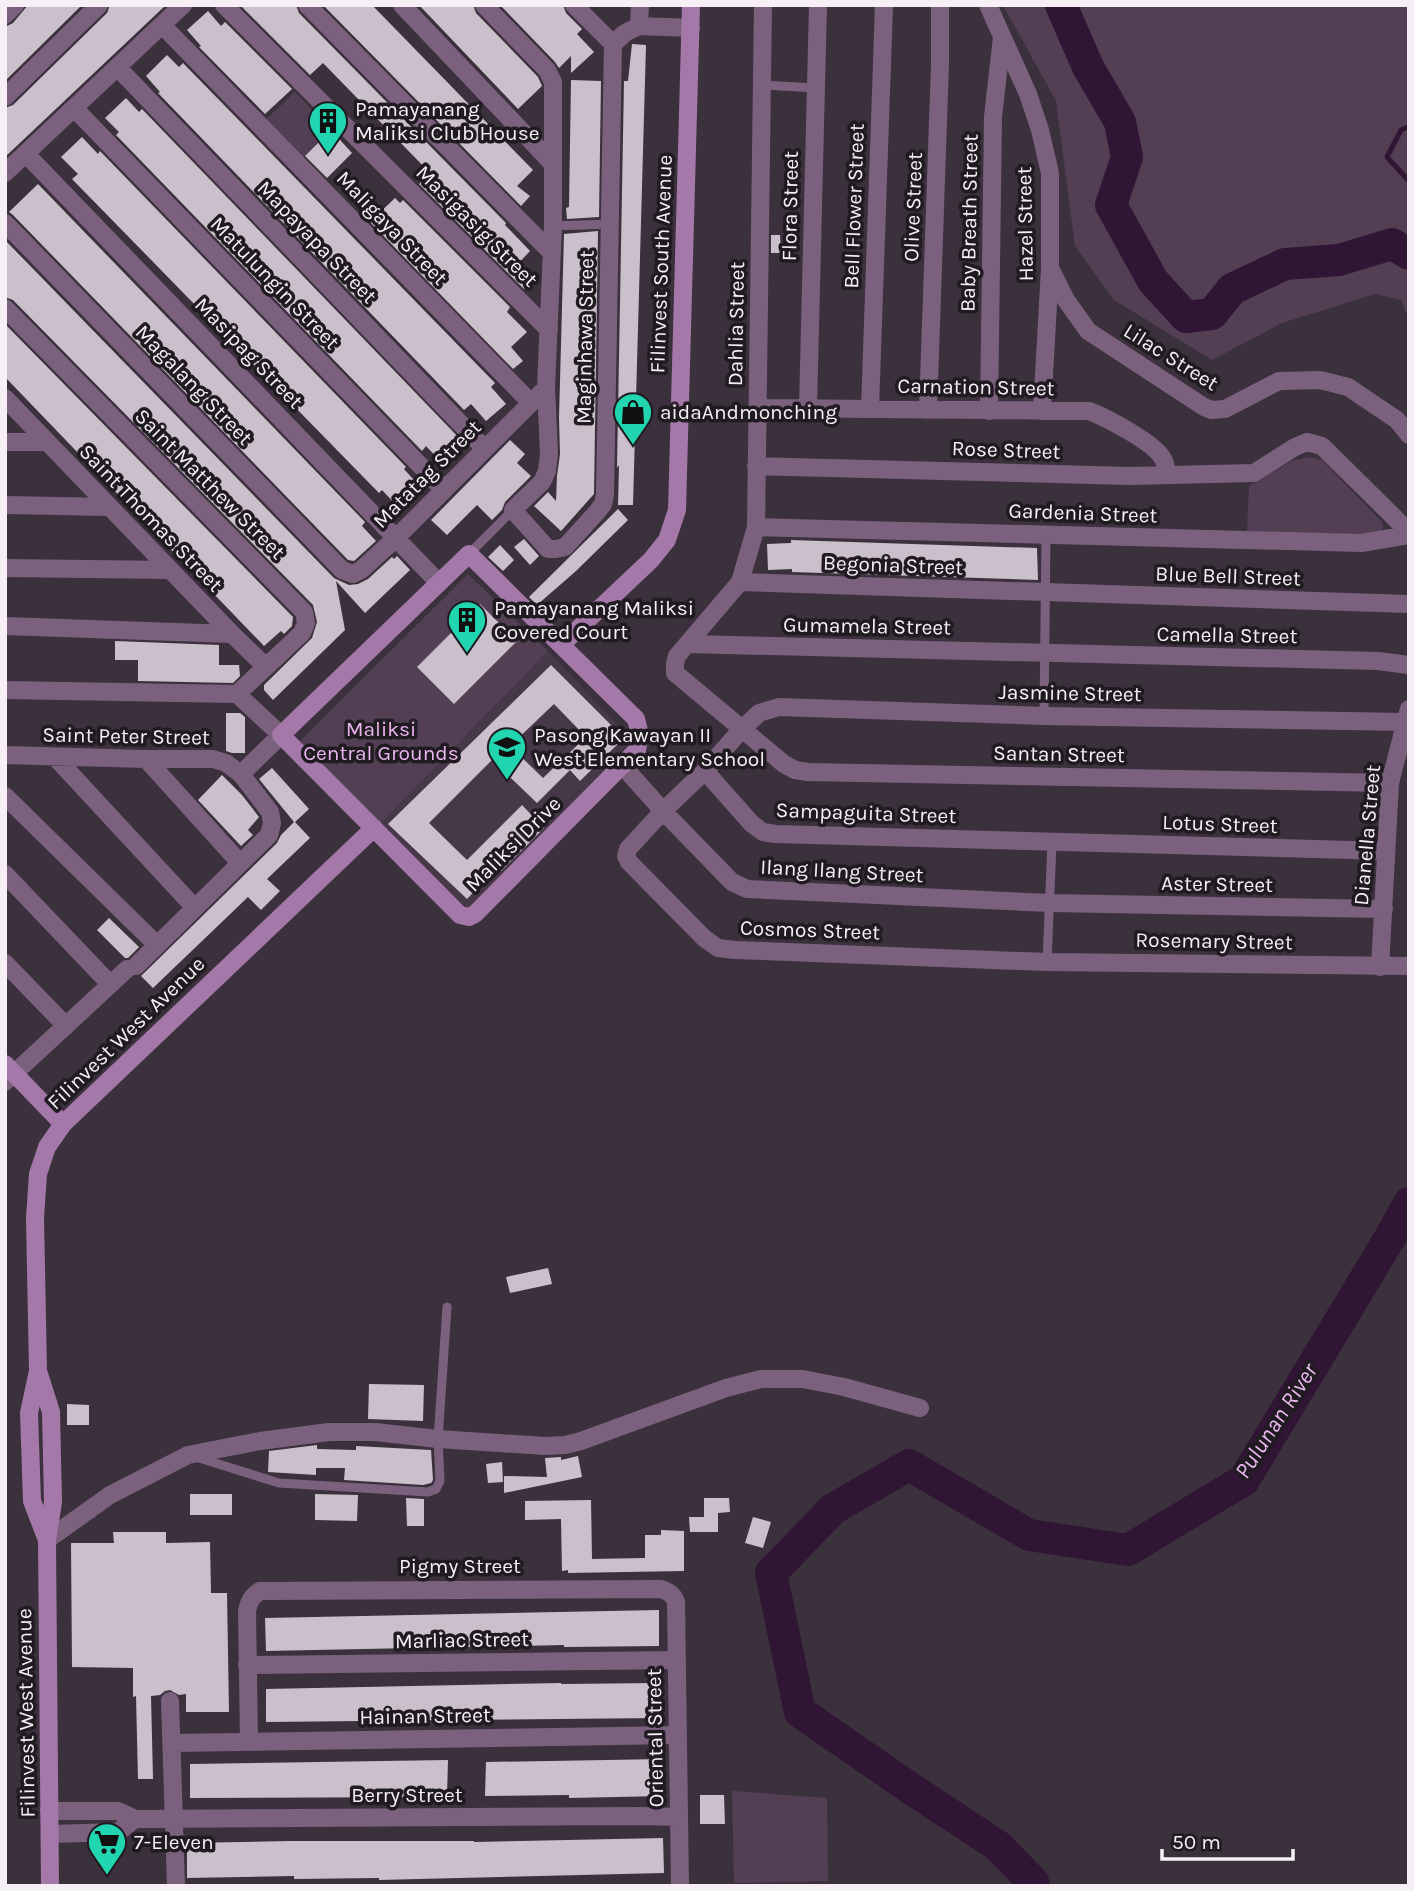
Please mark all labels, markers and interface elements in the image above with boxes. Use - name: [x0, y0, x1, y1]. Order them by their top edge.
- place label: Pamayanang Maliksi Club House: [355, 97, 540, 145]
- building icon: Pamayanang Maliksi Club House: [307, 100, 349, 155]
- street label: Bell Flower Street: [839, 123, 869, 289]
- street label: Baby Breath Street: [955, 134, 983, 312]
- street label: Flora Street: [777, 151, 803, 261]
- street label: Olive Street: [899, 152, 927, 262]
- street label: Filinvest South Avenue: [645, 154, 677, 374]
- street label: Masigasig Street: [411, 160, 543, 292]
- street label: Maligaya Street: [332, 166, 452, 290]
- street label: Hazel Street: [1012, 166, 1038, 282]
- street label: Mapayapa Street: [252, 176, 382, 308]
- street label: Matulungin Street: [206, 212, 344, 354]
- street label: Maginhawa Street: [571, 250, 599, 424]
- street label: Dahlia Street: [723, 261, 749, 386]
- street label: Masipag Street: [190, 293, 308, 414]
- street label: Lilac Street: [1119, 318, 1223, 396]
- street label: Magalang Street: [131, 320, 257, 450]
- street label: Carnation Street: [897, 374, 1055, 400]
- shop icon: aidaAndmonching: [612, 391, 654, 446]
- place label: aidaAndmonching: [660, 400, 837, 424]
- street label: Saint Matthew Street: [130, 404, 290, 564]
- street label: Matatag Street: [368, 415, 486, 533]
- street label: Rose Street: [951, 436, 1061, 464]
- street label: Saint Thomas Street: [74, 439, 228, 597]
- street label: Gardenia Street: [1008, 498, 1158, 528]
- street label: Begonia Street: [822, 551, 964, 579]
- street label: Blue Bell Street: [1155, 561, 1301, 591]
- place label: Pamayanang Maliksi Covered Court: [494, 596, 694, 644]
- building icon: Pamayanang Maliksi Covered Court: [446, 599, 488, 654]
- street label: Gumamela Street: [783, 613, 951, 639]
- street label: Camella Street: [1156, 622, 1298, 648]
- street label: Jasmine Street: [998, 680, 1142, 706]
- park label: Maliksi Central Grounds: [303, 717, 459, 765]
- street label: Saint Peter Street: [42, 723, 210, 749]
- place label: Pasong Kawayan II West Elementary School: [534, 723, 765, 771]
- school or university icon: Pasong Kawayan II West Elementary School: [486, 726, 528, 781]
- street label: Santan Street: [993, 741, 1125, 767]
- street label: Dianella Street: [1349, 764, 1385, 906]
- street label: Maliksi Drive: [460, 791, 566, 897]
- street label: Sampaguita Street: [775, 798, 957, 828]
- street label: Lotus Street: [1162, 810, 1278, 838]
- street label: Ilang Ilang Street: [760, 855, 924, 887]
- street label: Aster Street: [1161, 871, 1273, 897]
- street label: Cosmos Street: [740, 916, 881, 944]
- street label: Rosemary Street: [1135, 928, 1293, 954]
- street label: Filinvest West Avenue: [42, 952, 210, 1114]
- water label: Pulunan River: [1229, 1358, 1324, 1484]
- street label: Pigmy Street: [399, 1554, 521, 1578]
- street label: Filinvest West Avenue: [12, 1608, 40, 1818]
- street label: Marliac Street: [395, 1627, 529, 1653]
- street label: Oriental Street: [642, 1668, 668, 1808]
- street label: Hainan Street: [359, 1703, 491, 1729]
- street label: Berry Street: [351, 1783, 463, 1807]
- scale bar: [1162, 1818, 1293, 1862]
- supermarket icon: 7-Eleven: [86, 1821, 128, 1876]
- place label: 7-Eleven: [134, 1830, 214, 1854]
- text: 50 m: [1172, 1830, 1221, 1854]

